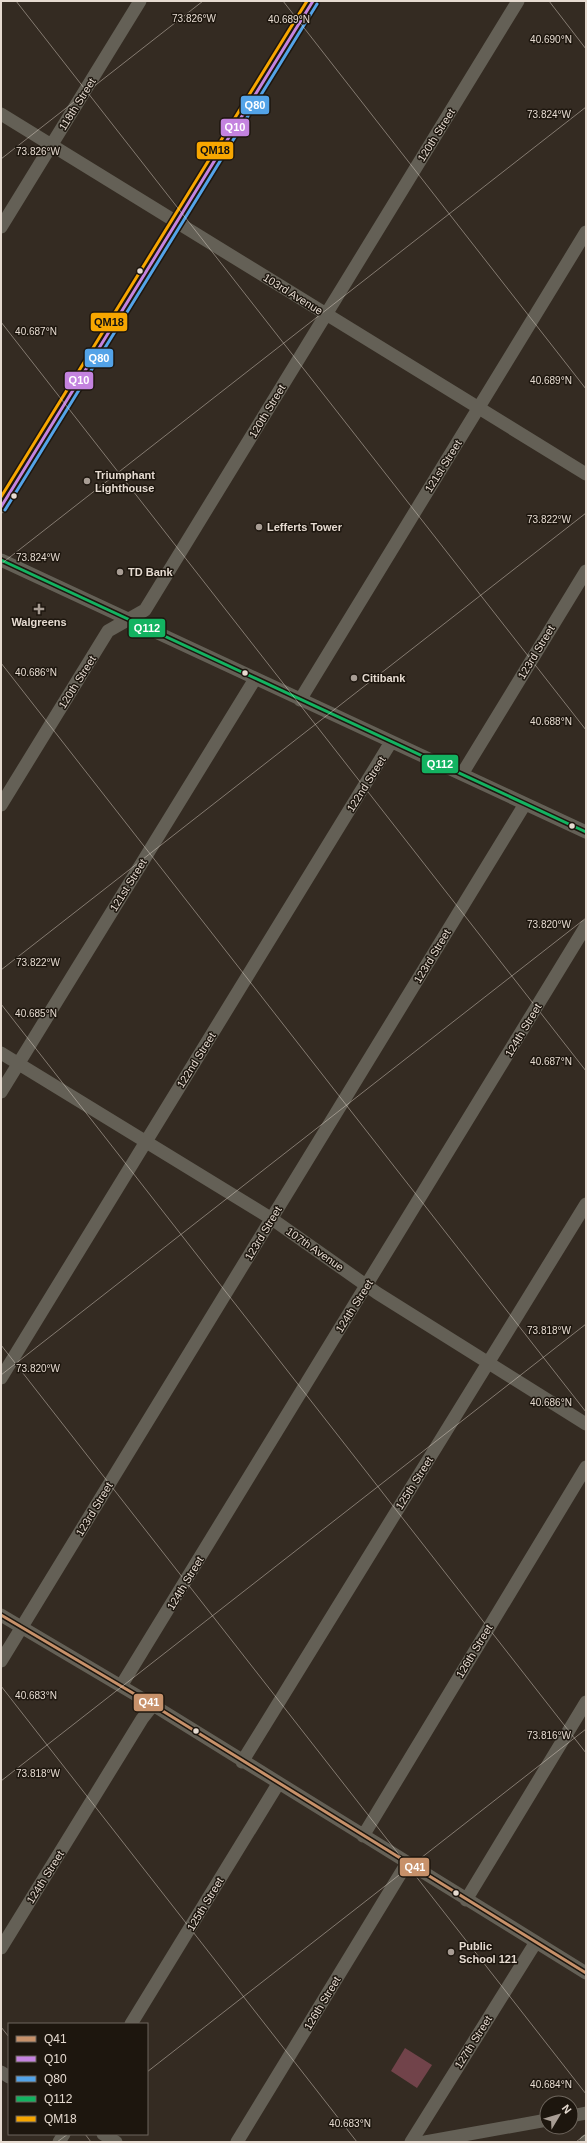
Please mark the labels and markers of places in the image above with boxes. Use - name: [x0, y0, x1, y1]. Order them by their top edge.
- unlabelled marker: [135, 266, 145, 276]
- place label: Triumphant Lighthouse: [95, 469, 155, 494]
- marker: Triumphant Lighthouse: [82, 476, 92, 486]
- unlabelled marker: [9, 491, 19, 501]
- place label: Lefferts Tower: [267, 521, 343, 533]
- marker: Lefferts Tower: [254, 522, 264, 532]
- place label: TD Bank: [128, 566, 174, 578]
- marker: TD Bank: [115, 567, 125, 577]
- marker: Walgreens: [34, 604, 44, 614]
- place label: Walgreens: [11, 616, 67, 628]
- unlabelled marker: [240, 668, 250, 678]
- place label: Citibank: [362, 672, 406, 684]
- marker: Citibank: [349, 673, 359, 683]
- unlabelled marker: [567, 821, 577, 831]
- unlabelled marker: [191, 1726, 201, 1736]
- unlabelled marker: [451, 1888, 461, 1898]
- place label: Public School 121: [459, 1940, 517, 1965]
- marker: Public School 121: [446, 1947, 456, 1957]

